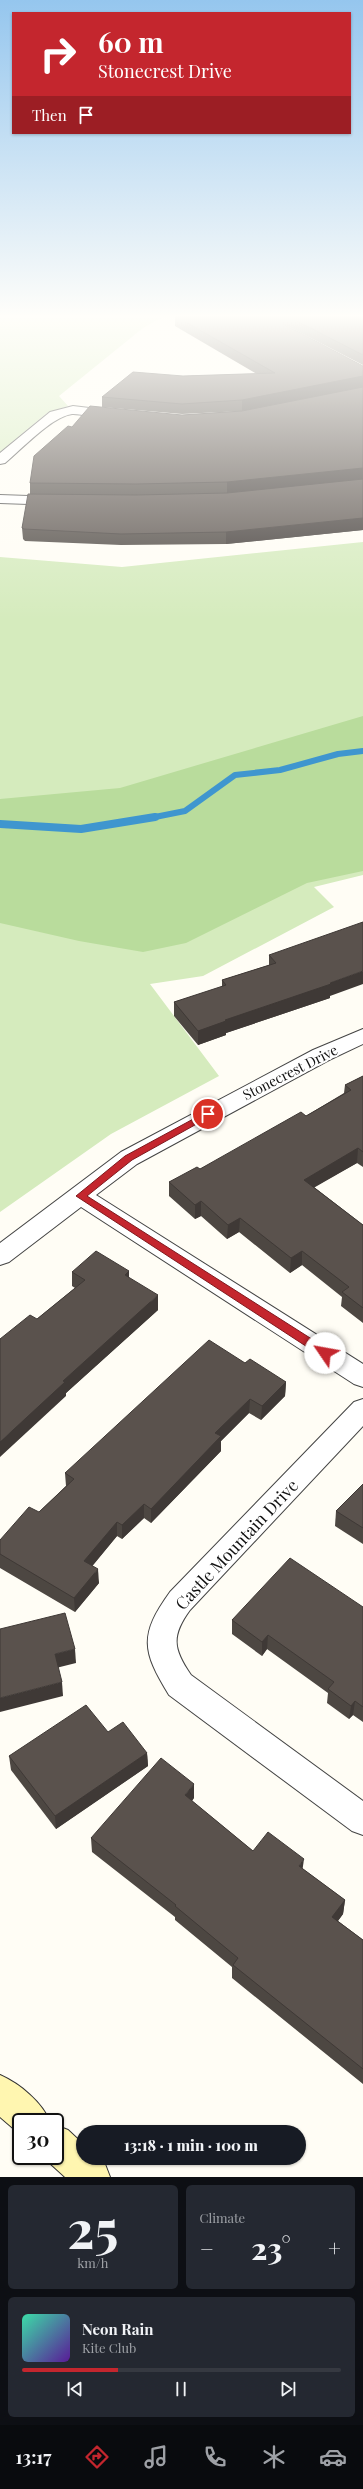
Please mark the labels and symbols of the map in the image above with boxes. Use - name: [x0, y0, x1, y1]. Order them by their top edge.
- street label: Stonecrest Drive: [239, 1040, 341, 1104]
- pin: [191, 1097, 225, 1131]
- position arrow: [304, 1332, 346, 1374]
- street label: Castle Mountain Drive: [170, 1474, 302, 1614]
- speed limit sign: 30: [12, 2113, 64, 2165]

